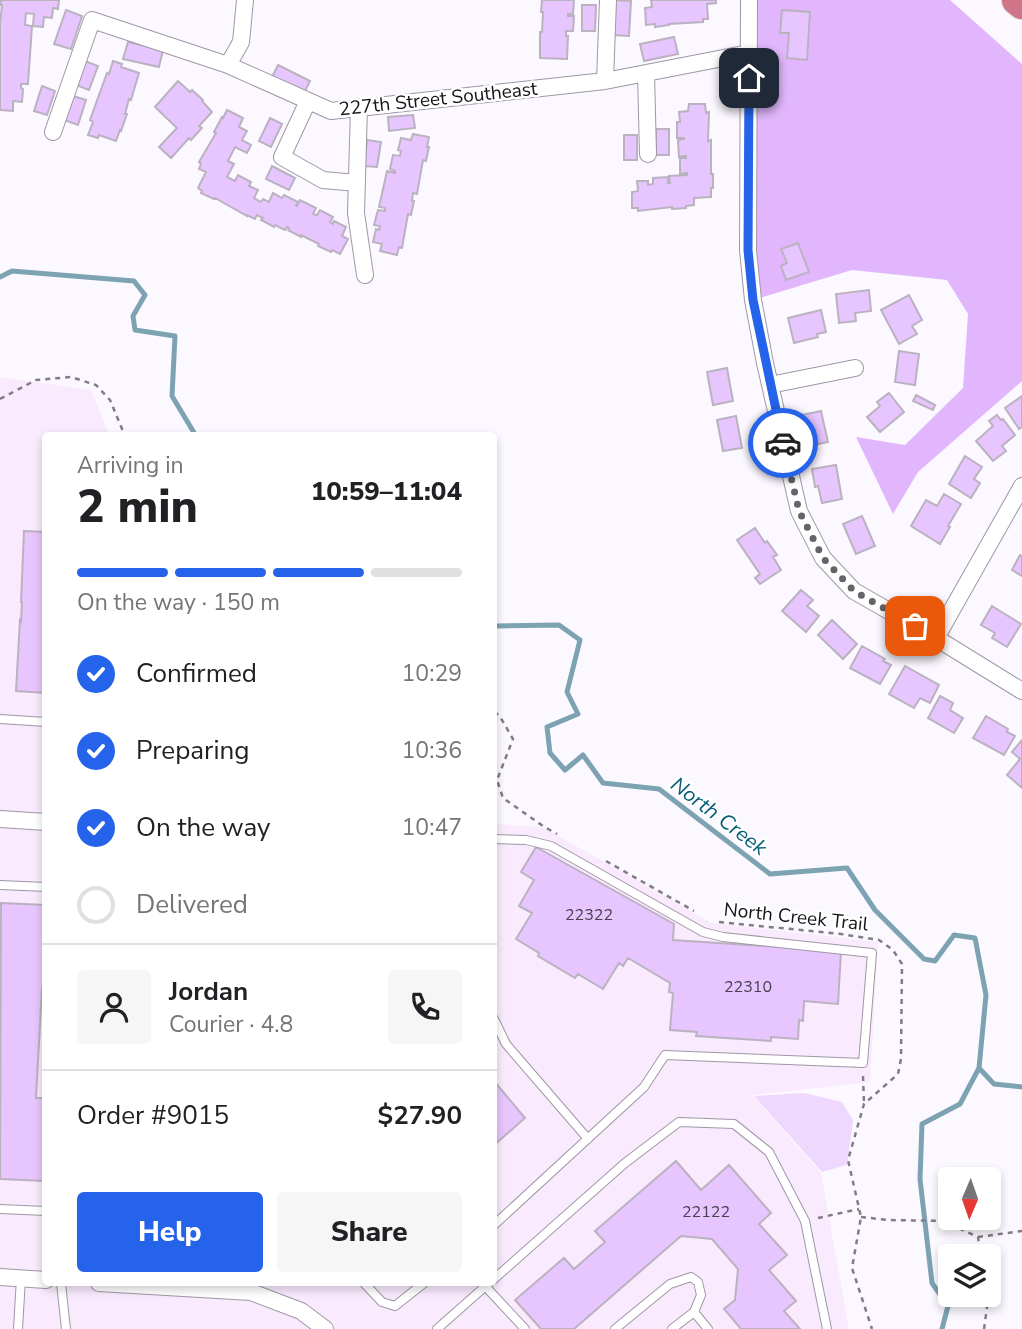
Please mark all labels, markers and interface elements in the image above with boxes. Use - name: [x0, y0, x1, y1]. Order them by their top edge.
- pin: [719, 48, 779, 108]
- icon: home: [730, 59, 768, 97]
- street label: 227th Street Southeast: [337, 76, 539, 122]
- courier: [748, 408, 818, 478]
- icon: car: [764, 424, 802, 462]
- text: Arriving in: [77, 450, 184, 481]
- text: 10:59–11:04: [311, 474, 462, 509]
- text: 2 min: [77, 475, 198, 538]
- text: On the way · 150 m: [77, 587, 280, 618]
- pin: [885, 596, 945, 656]
- icon: bag: [896, 607, 934, 645]
- icon: check: [77, 655, 115, 693]
- text: Confirmed: [136, 656, 257, 691]
- text: 10:29: [402, 658, 462, 689]
- icon: check: [77, 732, 115, 770]
- text: Preparing: [136, 733, 249, 768]
- text: 10:36: [402, 735, 462, 766]
- water label: North Creek: [665, 770, 773, 862]
- icon: check: [77, 809, 115, 847]
- text: On the way: [136, 810, 270, 845]
- text: 10:47: [402, 812, 462, 843]
- text: Delivered: [136, 887, 248, 922]
- street label: North Creek Trail: [722, 896, 870, 938]
- house number: 22322: [565, 904, 613, 926]
- button: person: [77, 970, 151, 1044]
- button: phone: [388, 970, 462, 1044]
- text: Jordan: [169, 974, 248, 1009]
- house number: 22310: [724, 976, 772, 998]
- text: Courier · 4.8: [169, 1009, 293, 1040]
- text: Order #9015: [77, 1098, 229, 1133]
- text: $27.90: [378, 1098, 462, 1133]
- north arrow: [938, 1167, 1001, 1230]
- map controls: [938, 1167, 1001, 1307]
- button: Help: [77, 1192, 263, 1272]
- button: Share: [277, 1192, 462, 1272]
- house number: 22122: [682, 1201, 730, 1223]
- button: layers: [938, 1244, 1001, 1307]

